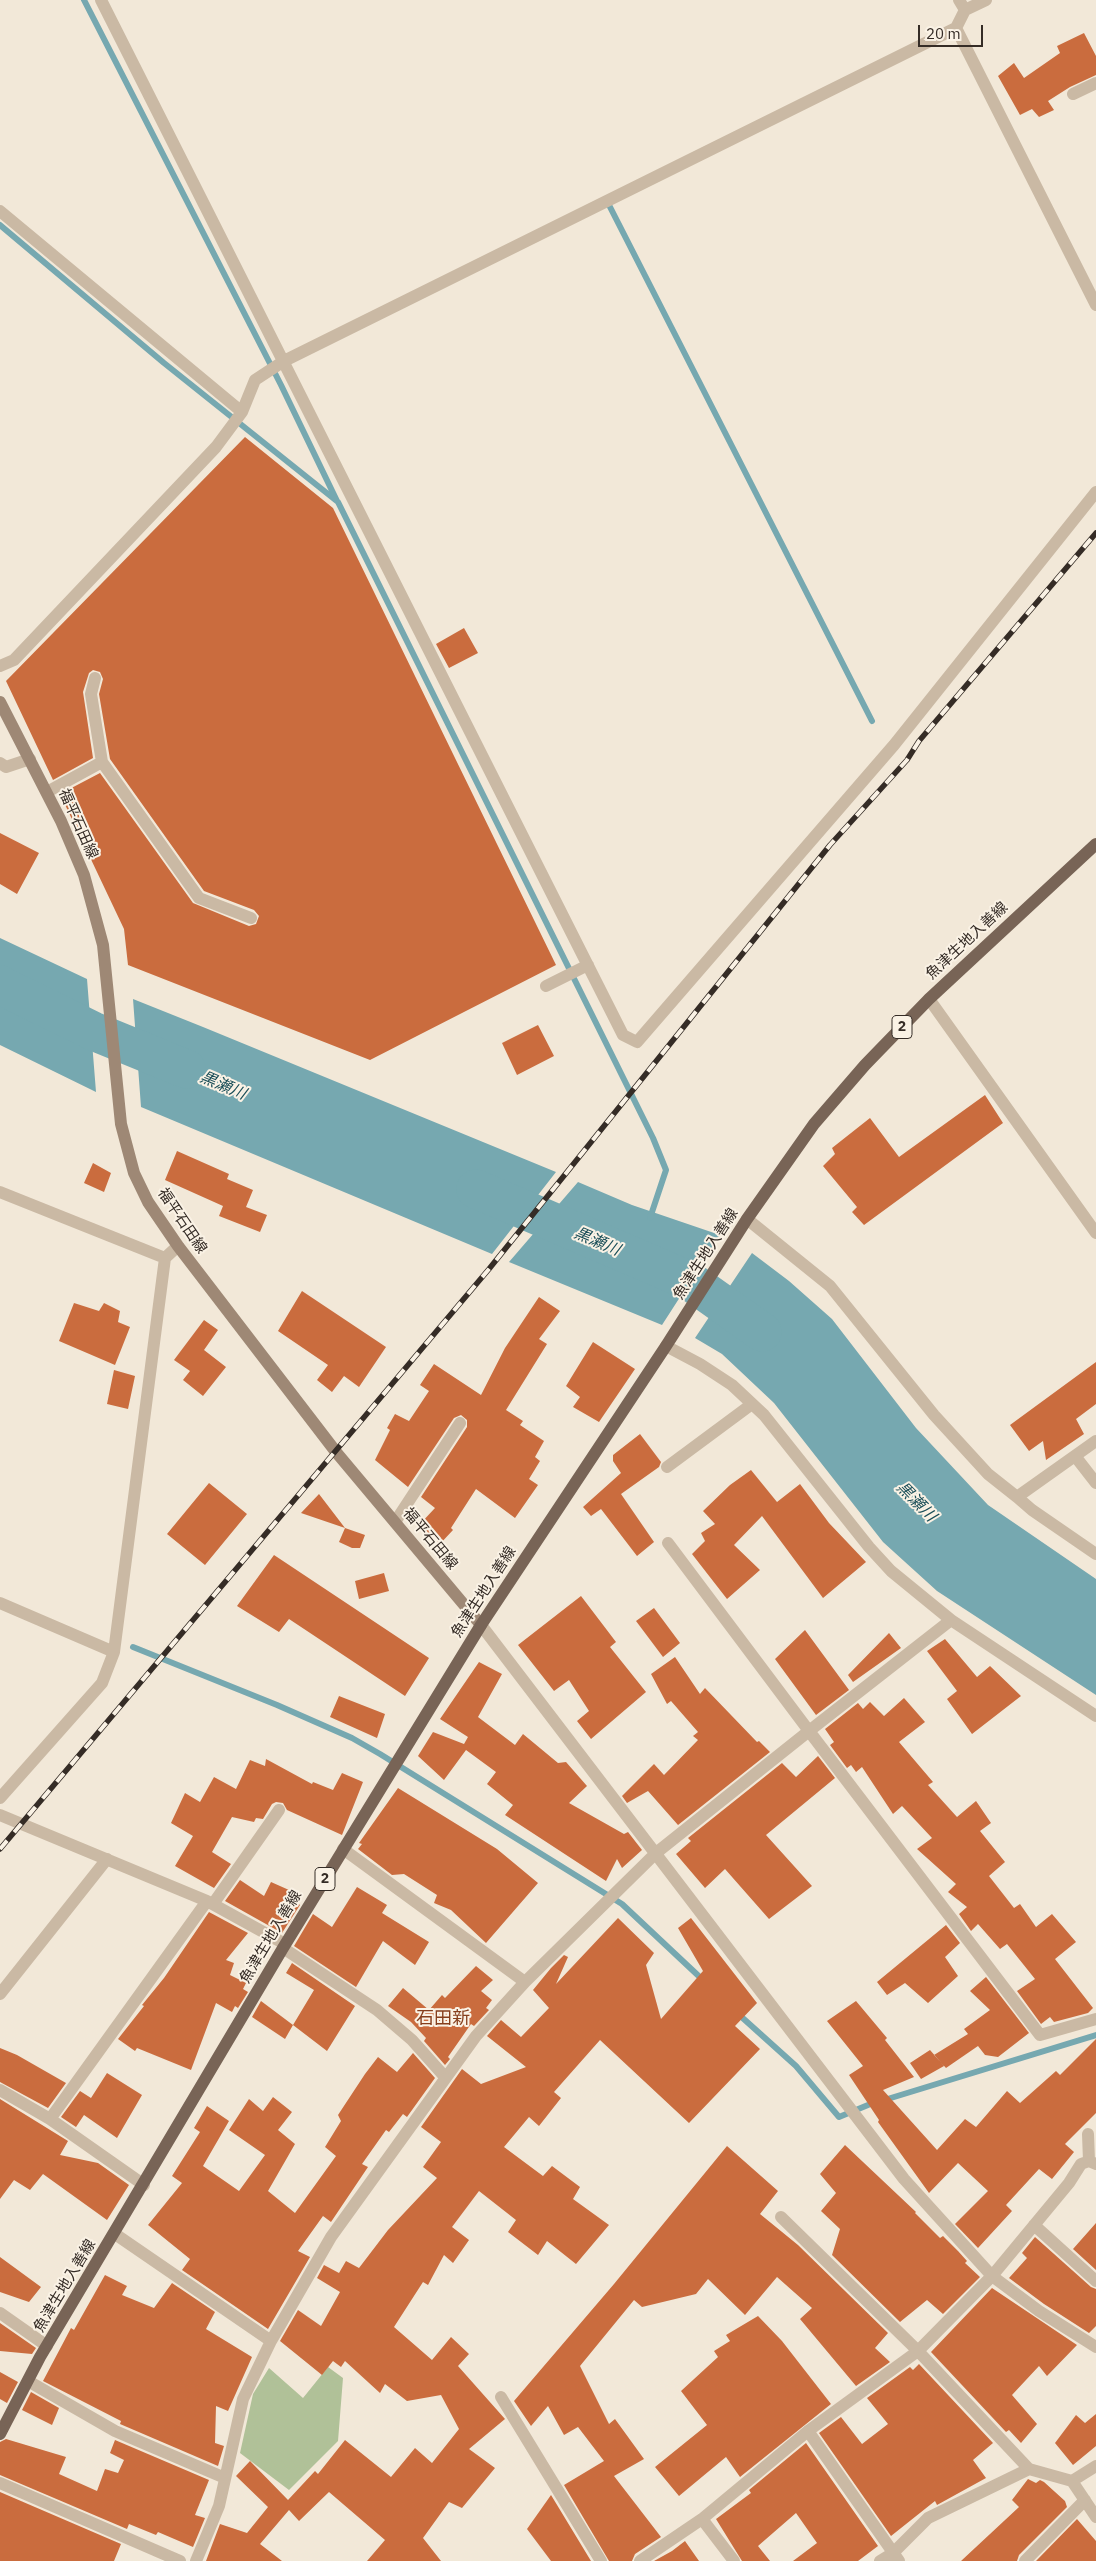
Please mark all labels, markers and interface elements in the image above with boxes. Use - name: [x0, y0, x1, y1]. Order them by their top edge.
- scale bar: [921, 15, 986, 47]
- text: 20 m: [926, 24, 961, 43]
- street label: 福平石田線: [55, 786, 101, 862]
- street label: 魚津生地入善線: [922, 899, 1012, 983]
- road number: 2: [892, 1016, 912, 1038]
- water label: 黒瀬川: [197, 1068, 249, 1104]
- street label: 福平石田線: [154, 1185, 210, 1257]
- street label: 魚津生地入善線: [670, 1205, 742, 1303]
- water label: 黒瀬川: [571, 1224, 623, 1260]
- water label: 黒瀬川: [892, 1478, 940, 1526]
- street label: 福平石田線: [399, 1504, 461, 1574]
- street label: 魚津生地入善線: [448, 1543, 520, 1641]
- road number: 2: [315, 1868, 335, 1890]
- street label: 魚津生地入善線: [236, 1887, 306, 1987]
- district label: 石田新: [416, 2008, 470, 2030]
- street label: 魚津生地入善線: [30, 2236, 100, 2336]

